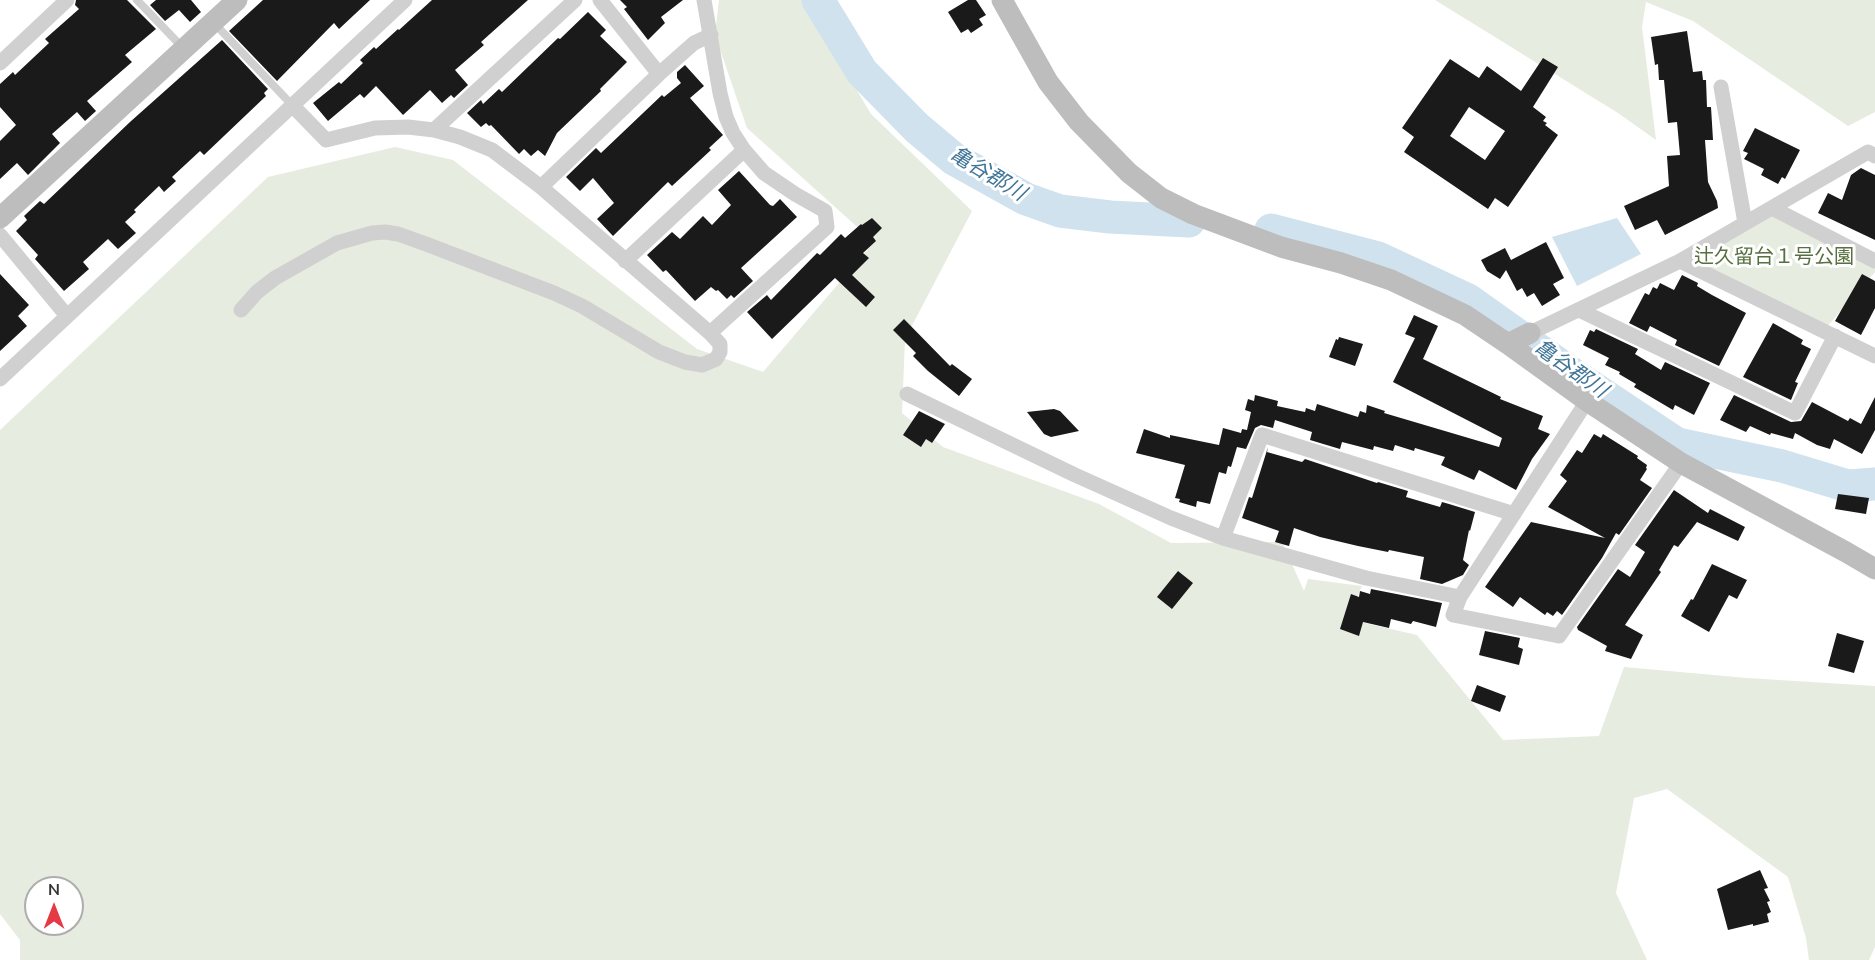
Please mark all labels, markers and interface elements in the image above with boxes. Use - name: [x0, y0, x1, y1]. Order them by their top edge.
- water label: 亀谷郡川: [945, 143, 1029, 207]
- park label: 辻久留台１号公園: [1694, 246, 1854, 270]
- water label: 亀谷郡川: [1528, 336, 1612, 404]
- north arrow: [24, 876, 84, 936]
- text: N: [48, 879, 60, 901]

